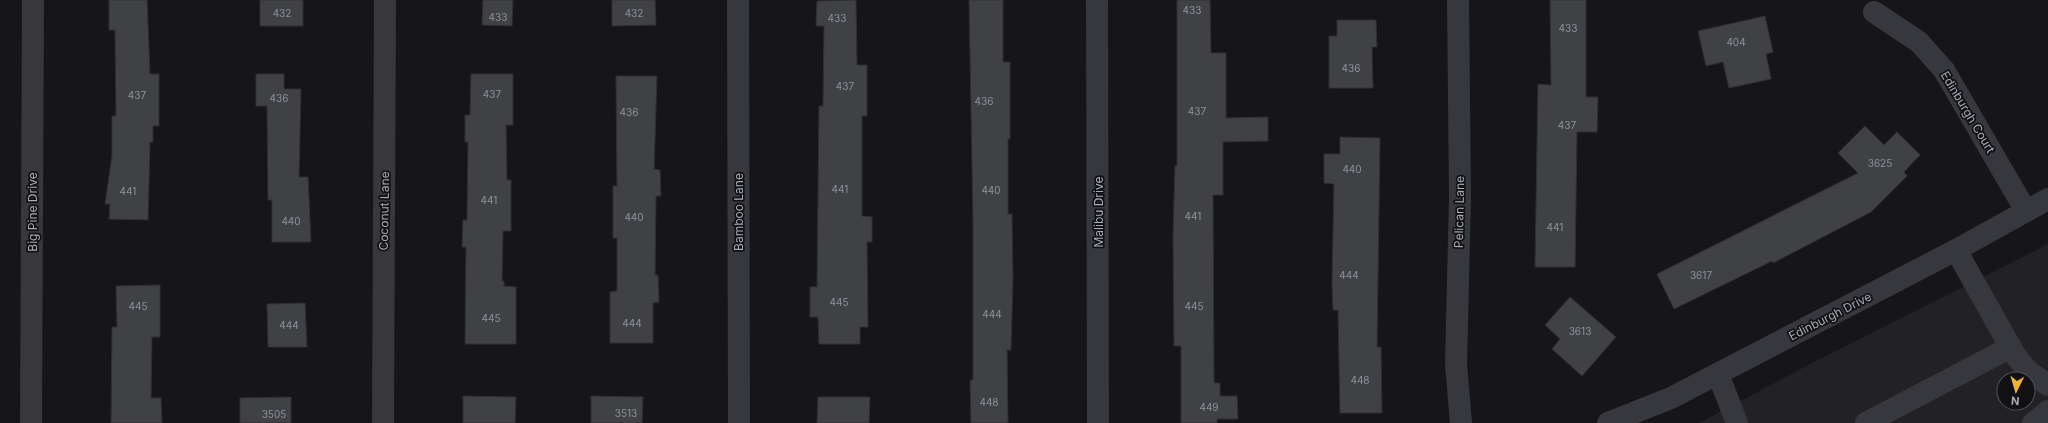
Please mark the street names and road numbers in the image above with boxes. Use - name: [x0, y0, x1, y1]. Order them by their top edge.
- street label: Edinburgh Court: [1938, 68, 1998, 156]
- street label: Coconut Lane: [376, 171, 392, 251]
- street label: Big Pine Drive: [25, 172, 40, 252]
- street label: Bamboo Lane: [731, 173, 746, 251]
- street label: Pelican Lane: [1451, 176, 1467, 248]
- street label: Malibu Drive: [1091, 177, 1106, 248]
- street label: Edinburgh Drive: [1786, 289, 1874, 343]

